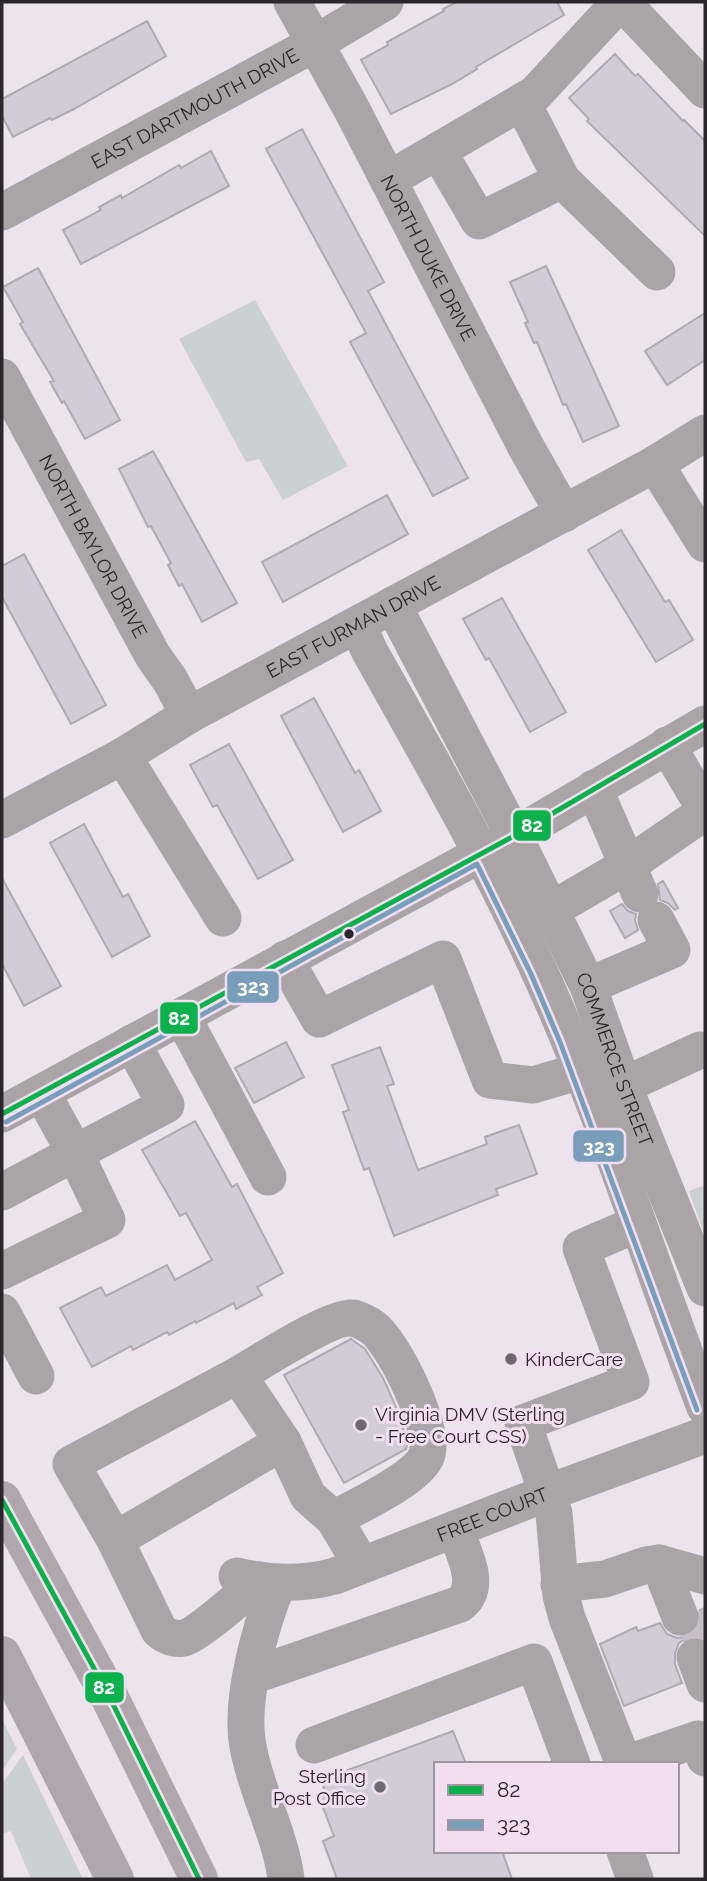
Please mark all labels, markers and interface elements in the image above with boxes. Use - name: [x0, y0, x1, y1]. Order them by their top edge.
- street label: EAST DARTMOUTH DRIVE: [87, 43, 302, 173]
- street label: NORTH DUKE DRIVE: [377, 171, 480, 344]
- street label: NORTH BAYLOR DRIVE: [35, 450, 152, 641]
- street label: EAST FURMAN DRIVE: [263, 571, 444, 682]
- line badge: 82: [512, 809, 552, 842]
- text: 82: [521, 814, 543, 836]
- unlabelled marker: [342, 927, 356, 941]
- street label: COMMERCE STREET: [572, 968, 658, 1150]
- line badge: 323: [226, 970, 280, 1004]
- text: 323: [237, 975, 269, 997]
- line badge: 82: [159, 1001, 199, 1035]
- text: 82: [168, 1007, 190, 1029]
- line badge: 323: [572, 1129, 625, 1163]
- text: 323: [583, 1135, 615, 1157]
- place label: KinderCare: [525, 1348, 623, 1370]
- marker: KinderCare: [503, 1351, 519, 1367]
- place label: Virginia DMV (Sterling - Free Court CSS): [375, 1403, 565, 1447]
- marker: Virginia DMV (Sterling - Free Court CSS): [353, 1417, 369, 1433]
- street label: FREE COURT: [434, 1483, 551, 1546]
- line badge: 82: [84, 1671, 125, 1704]
- text: 82: [93, 1676, 115, 1698]
- legend: [434, 1762, 679, 1853]
- place label: Sterling Post Office: [273, 1765, 366, 1809]
- text: 82: [497, 1777, 520, 1802]
- marker: Sterling Post Office: [372, 1779, 388, 1795]
- text: 323: [497, 1812, 530, 1837]

